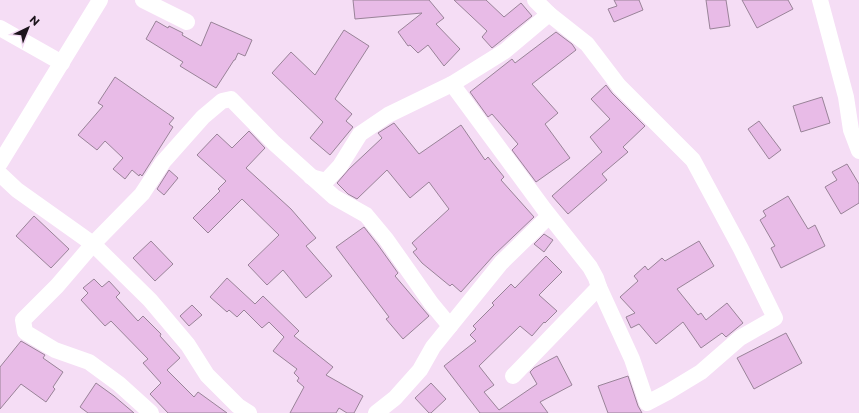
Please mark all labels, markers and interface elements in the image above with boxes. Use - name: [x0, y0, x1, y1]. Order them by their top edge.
- north arrow: [8, 8, 48, 48]
- text: N: [27, 13, 43, 29]

